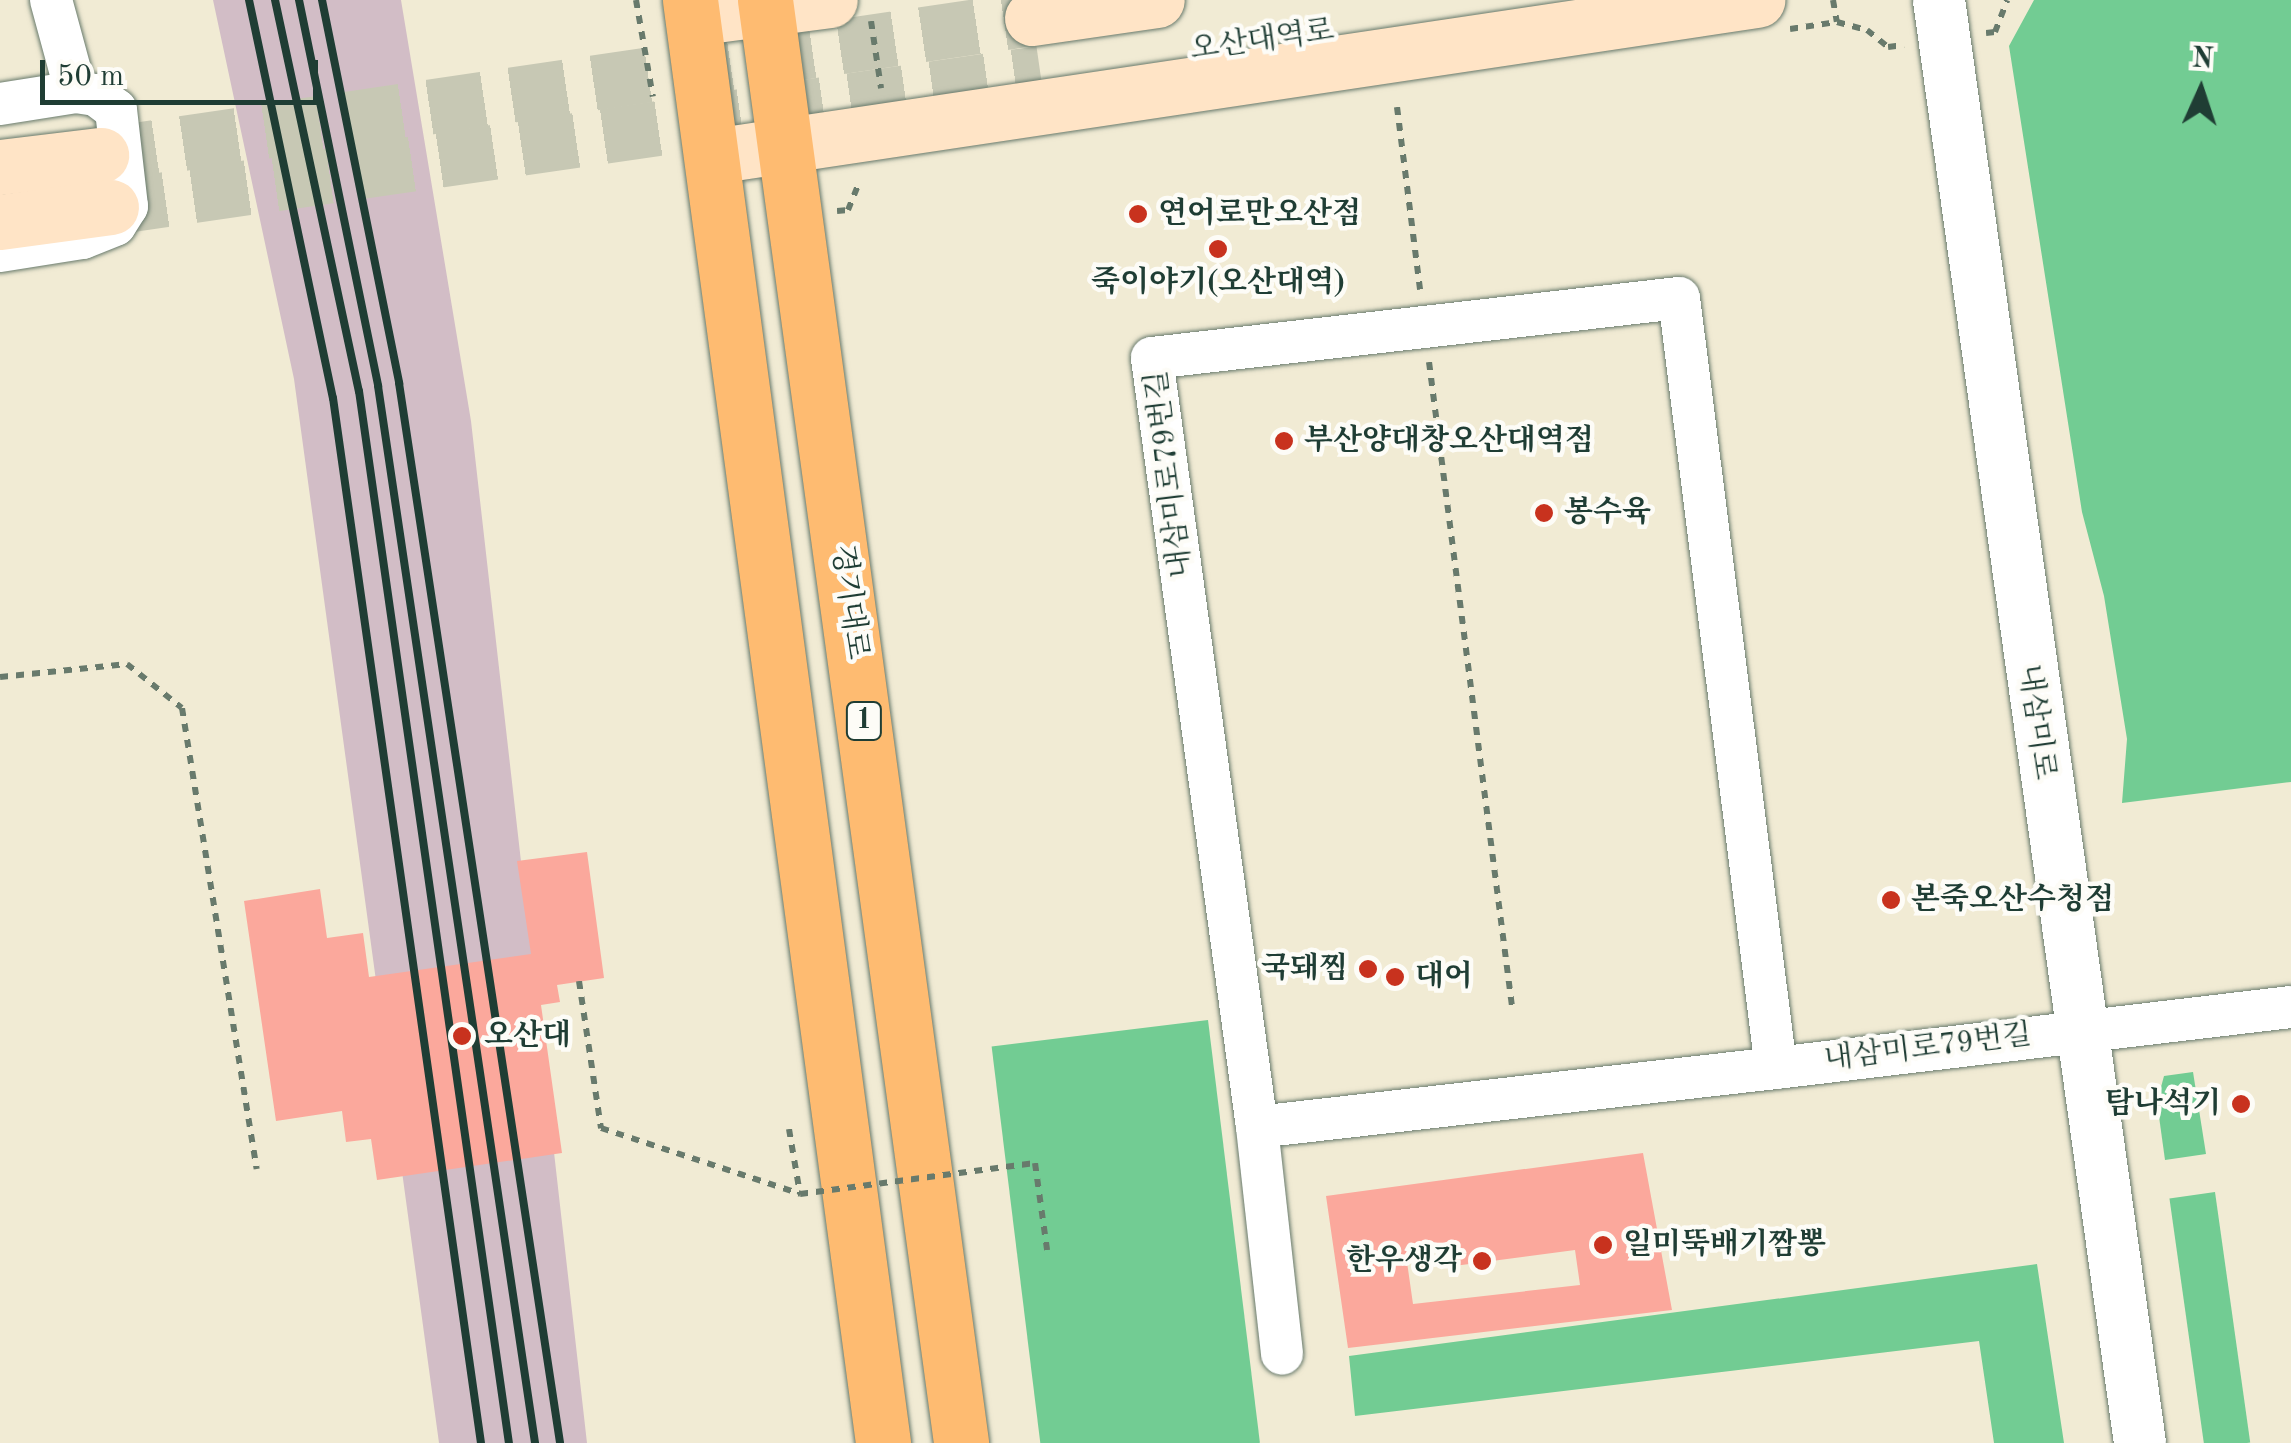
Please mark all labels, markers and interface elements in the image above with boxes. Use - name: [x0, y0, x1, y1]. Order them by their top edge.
- street label: 오산대역로: [1188, 13, 1336, 69]
- scale bar: [45, 40, 322, 102]
- north arrow: [2151, 40, 2251, 140]
- text: N: [2191, 46, 2214, 75]
- text: 50 m: [57, 62, 124, 92]
- place label: 연어로만오산점: [1158, 196, 1361, 232]
- marker: 연어로만오산점: [1127, 203, 1149, 225]
- marker: 죽이야기(오산대역): [1207, 238, 1229, 260]
- place label: 죽이야기(오산대역): [1091, 265, 1345, 301]
- street label: 내삼미로79번길: [1139, 368, 1201, 580]
- place label: 부산양대창오산대역점: [1304, 423, 1594, 459]
- marker: 부산양대창오산대역점: [1273, 430, 1295, 452]
- place label: 봉수육: [1564, 495, 1651, 531]
- marker: 봉수육: [1533, 502, 1555, 524]
- street label: 경기대로: [823, 542, 875, 662]
- street label: 내삼미로: [2010, 662, 2062, 782]
- road number: 1: [844, 698, 884, 744]
- place label: 본죽오산수청점: [1911, 882, 2114, 918]
- marker: 본죽오산수청점: [1880, 889, 1902, 911]
- place label: 국돼찜: [1261, 951, 1348, 987]
- marker: 국돼찜: [1357, 958, 1379, 980]
- place label: 대어: [1415, 959, 1473, 995]
- marker: 대어: [1384, 966, 1406, 988]
- street label: 내삼미로79번길: [1822, 1017, 2034, 1079]
- place label: 오산대: [484, 1018, 571, 1054]
- marker: 오산대: [449, 1023, 475, 1049]
- place label: 탐나석기: [2105, 1086, 2221, 1122]
- marker: 탐나석기: [2230, 1093, 2252, 1115]
- place label: 일미뚝배기짬뽕: [1623, 1227, 1826, 1263]
- marker: 일미뚝배기짬뽕: [1592, 1234, 1614, 1256]
- place label: 한우생각: [1346, 1243, 1462, 1279]
- marker: 한우생각: [1471, 1250, 1493, 1272]

